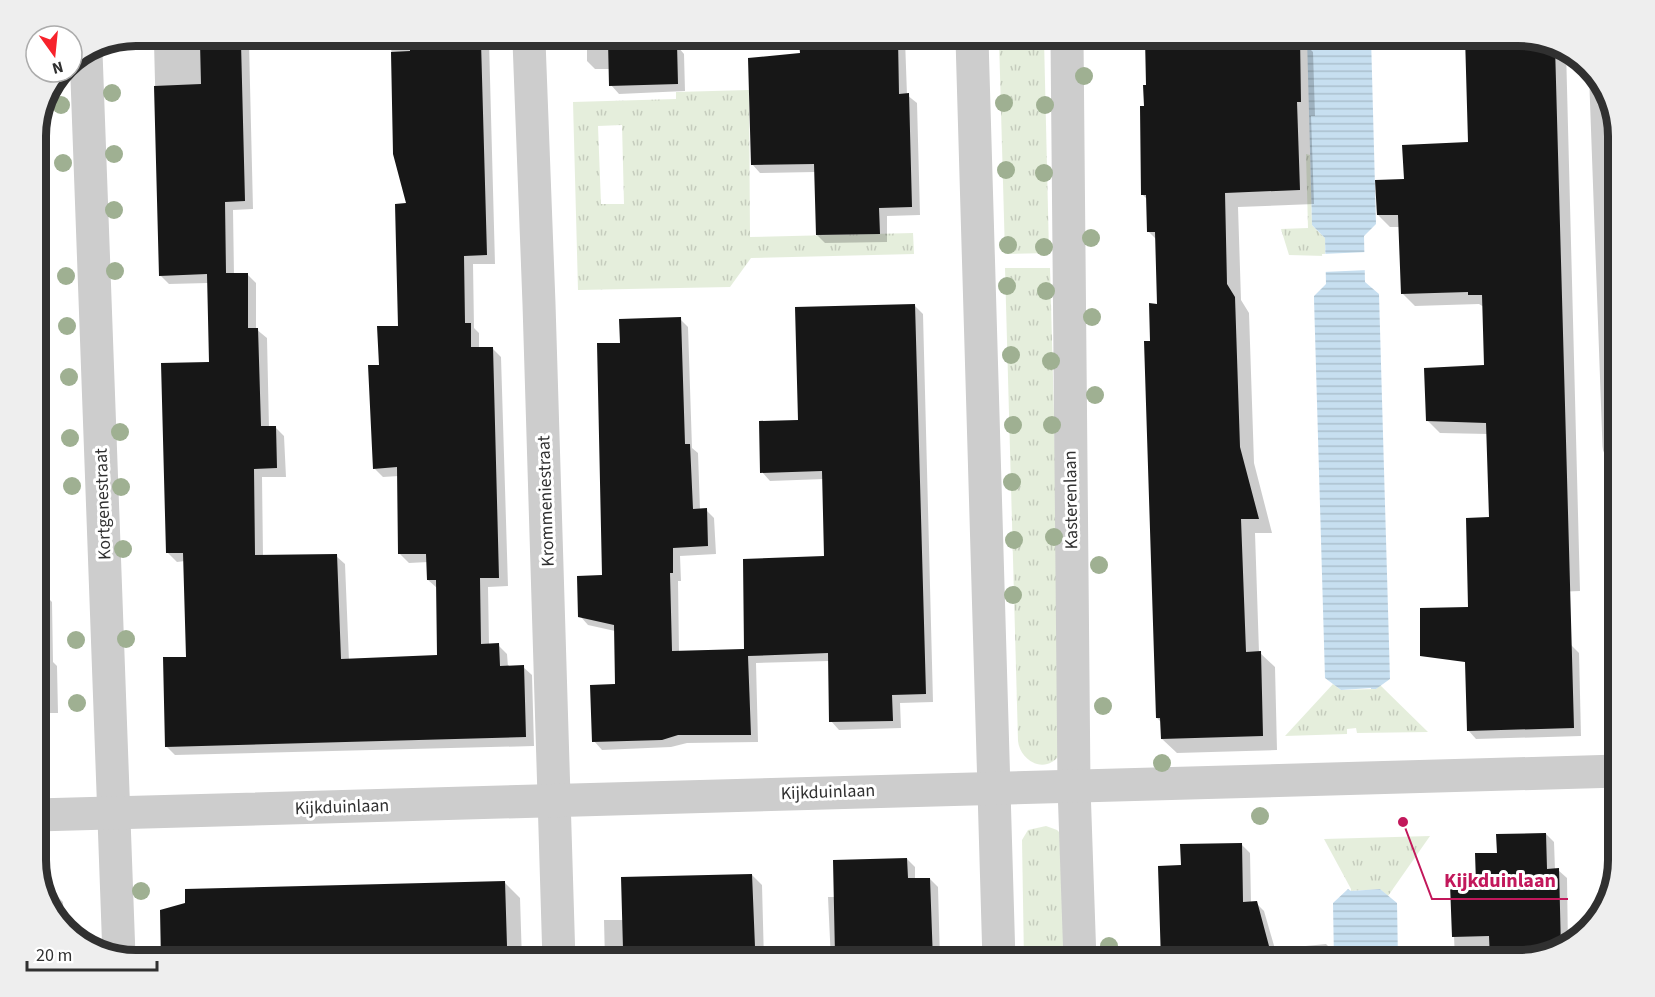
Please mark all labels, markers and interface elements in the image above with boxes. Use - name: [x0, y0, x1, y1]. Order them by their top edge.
- north arrow: [24, 24, 84, 84]
- text: N: [50, 56, 66, 80]
- street label: Krommeniestraat: [531, 435, 561, 567]
- street label: Kortgenestraat: [89, 448, 117, 560]
- street label: Kasterenlaan: [1058, 450, 1084, 550]
- street label: Kijkduinlaan: [780, 778, 876, 806]
- street label: Kijkduinlaan: [294, 793, 390, 821]
- callout: Kijkduinlaan: [1432, 861, 1568, 899]
- text: Kijkduinlaan: [1444, 867, 1556, 895]
- scale bar: [27, 934, 158, 972]
- text: 20 m: [36, 943, 72, 968]

